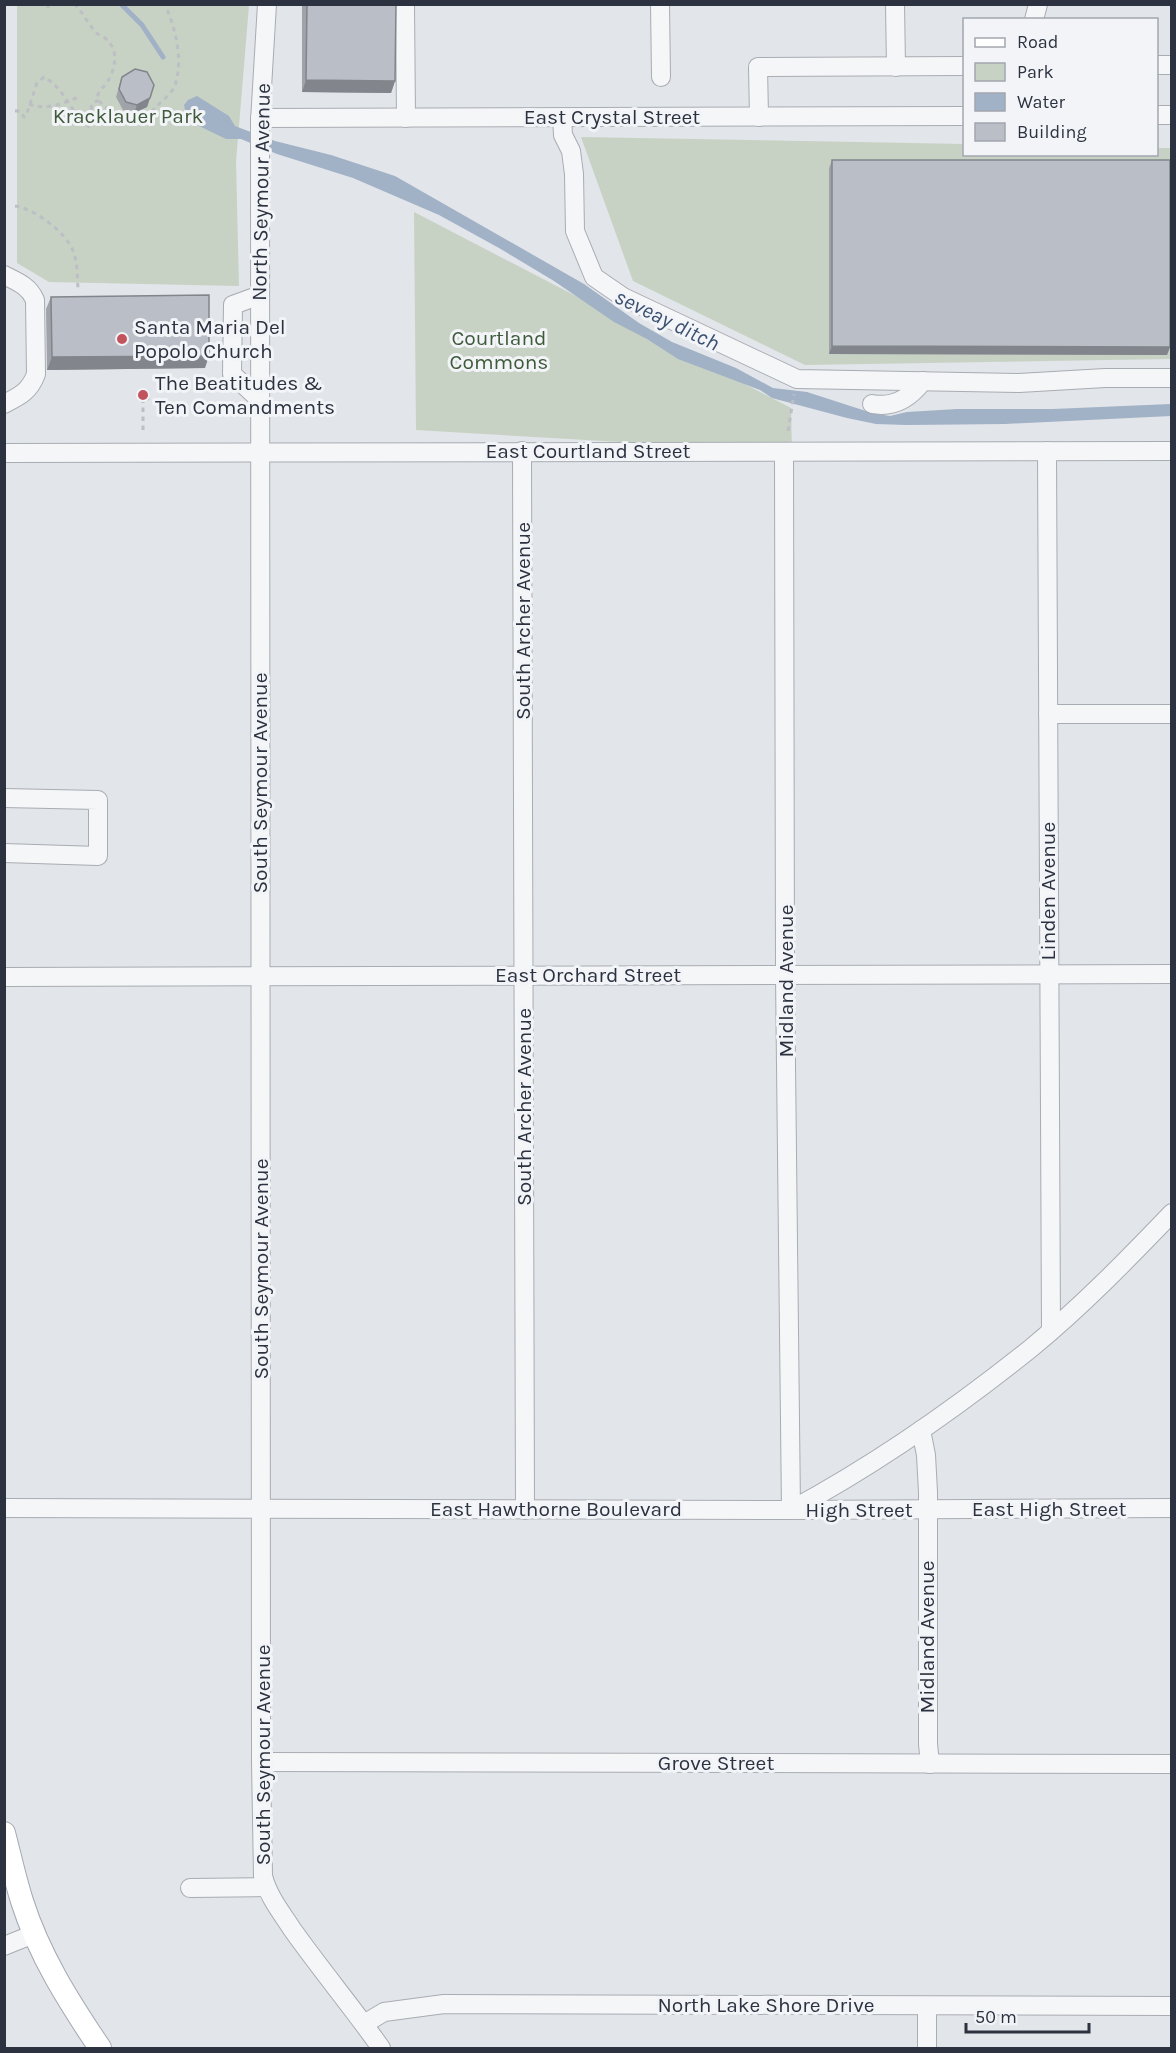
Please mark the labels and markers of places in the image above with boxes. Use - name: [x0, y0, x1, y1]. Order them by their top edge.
- place label: Santa Maria Del Popolo Church: [134, 315, 286, 363]
- marker: Santa Maria Del Popolo Church: [115, 332, 129, 346]
- place label: The Beatitudes & Ten Comandments: [155, 371, 335, 419]
- marker: The Beatitudes & Ten Comandments: [136, 388, 150, 402]

